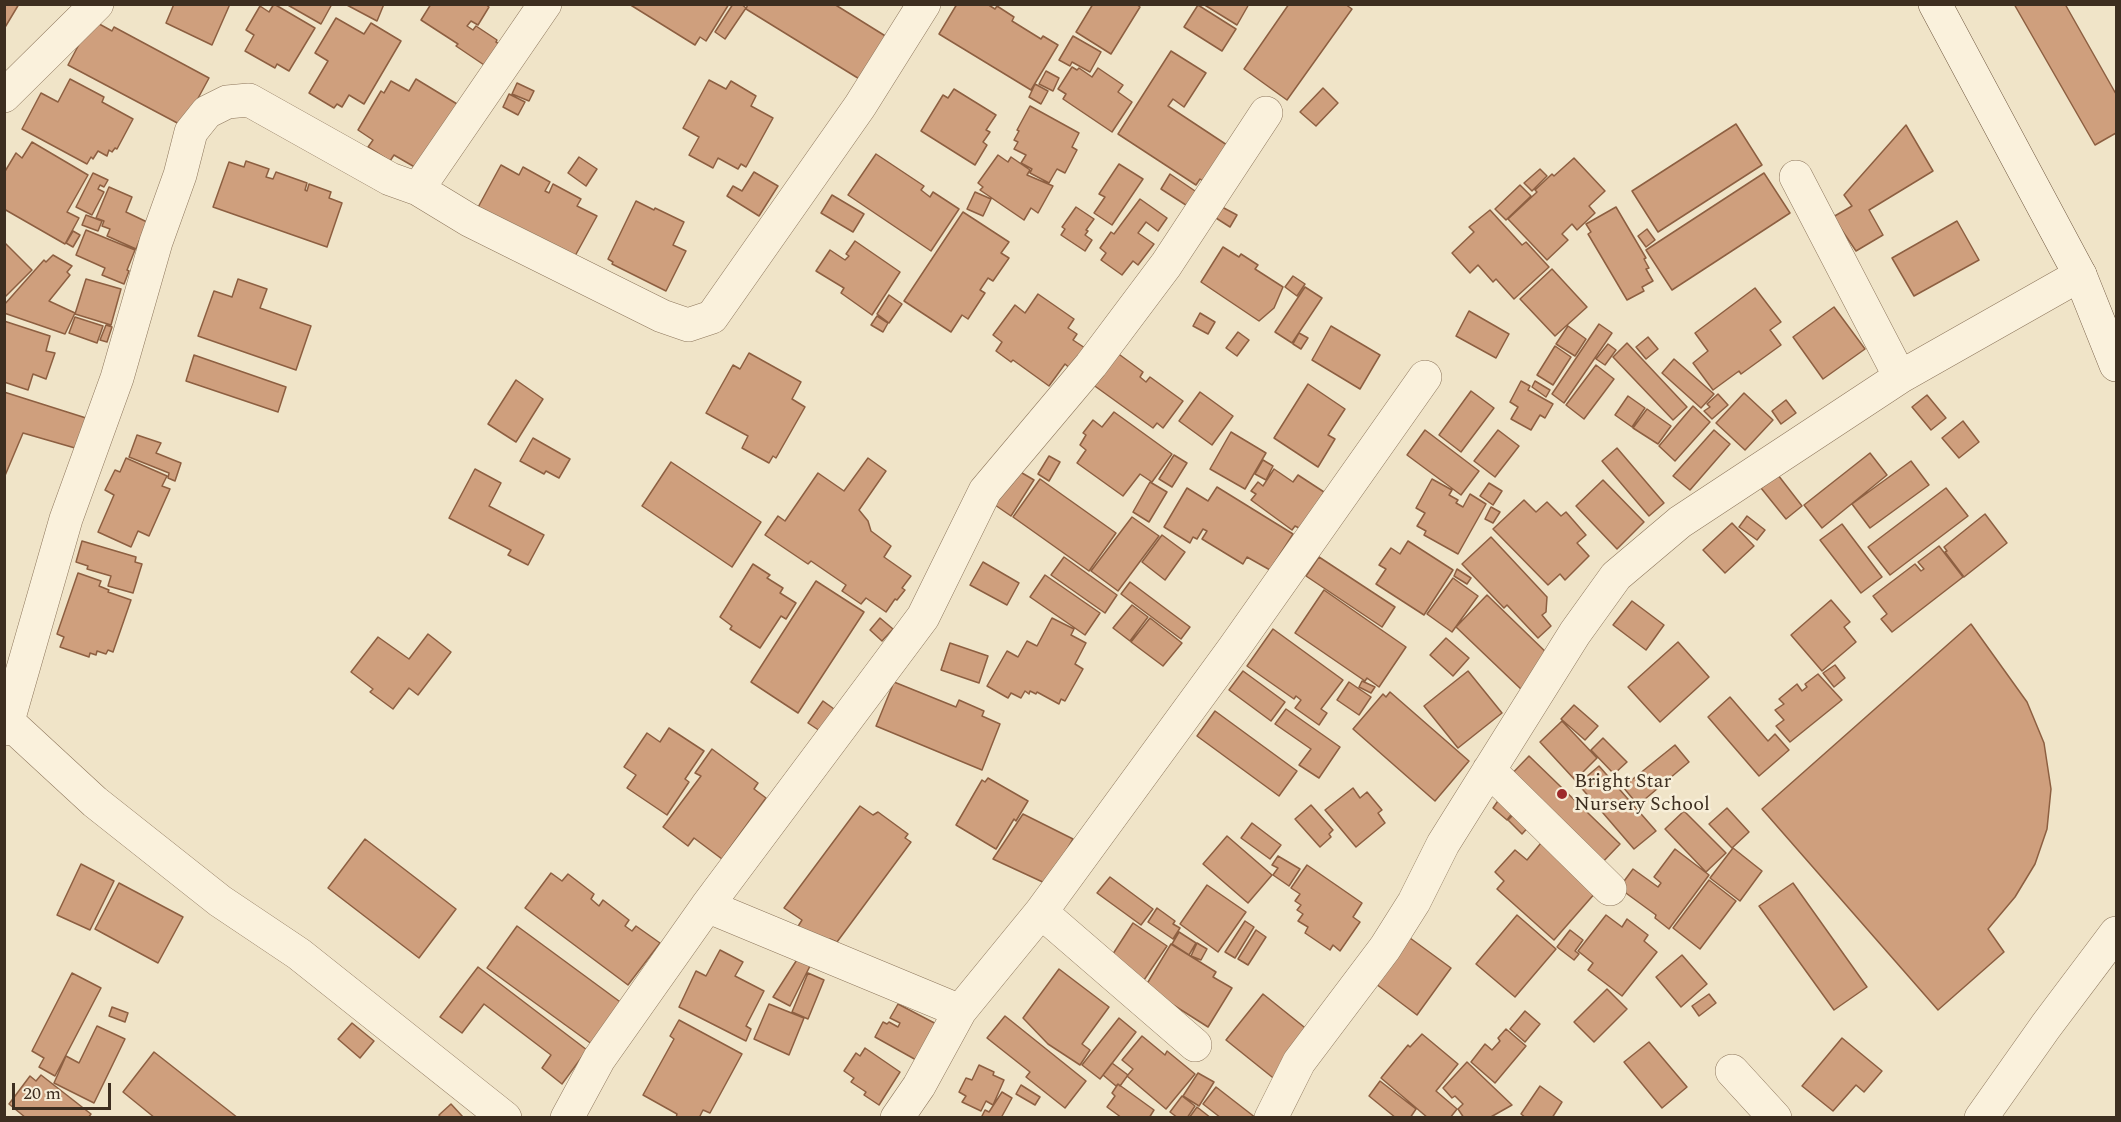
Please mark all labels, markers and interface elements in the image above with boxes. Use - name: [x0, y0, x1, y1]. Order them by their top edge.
- place label: Bright Star Nursery School: [1574, 771, 1710, 818]
- marker: Bright Star Nursery School: [1555, 787, 1569, 801]
- scale bar: [15, 1071, 114, 1109]
- text: 20 m: [23, 1080, 61, 1107]

